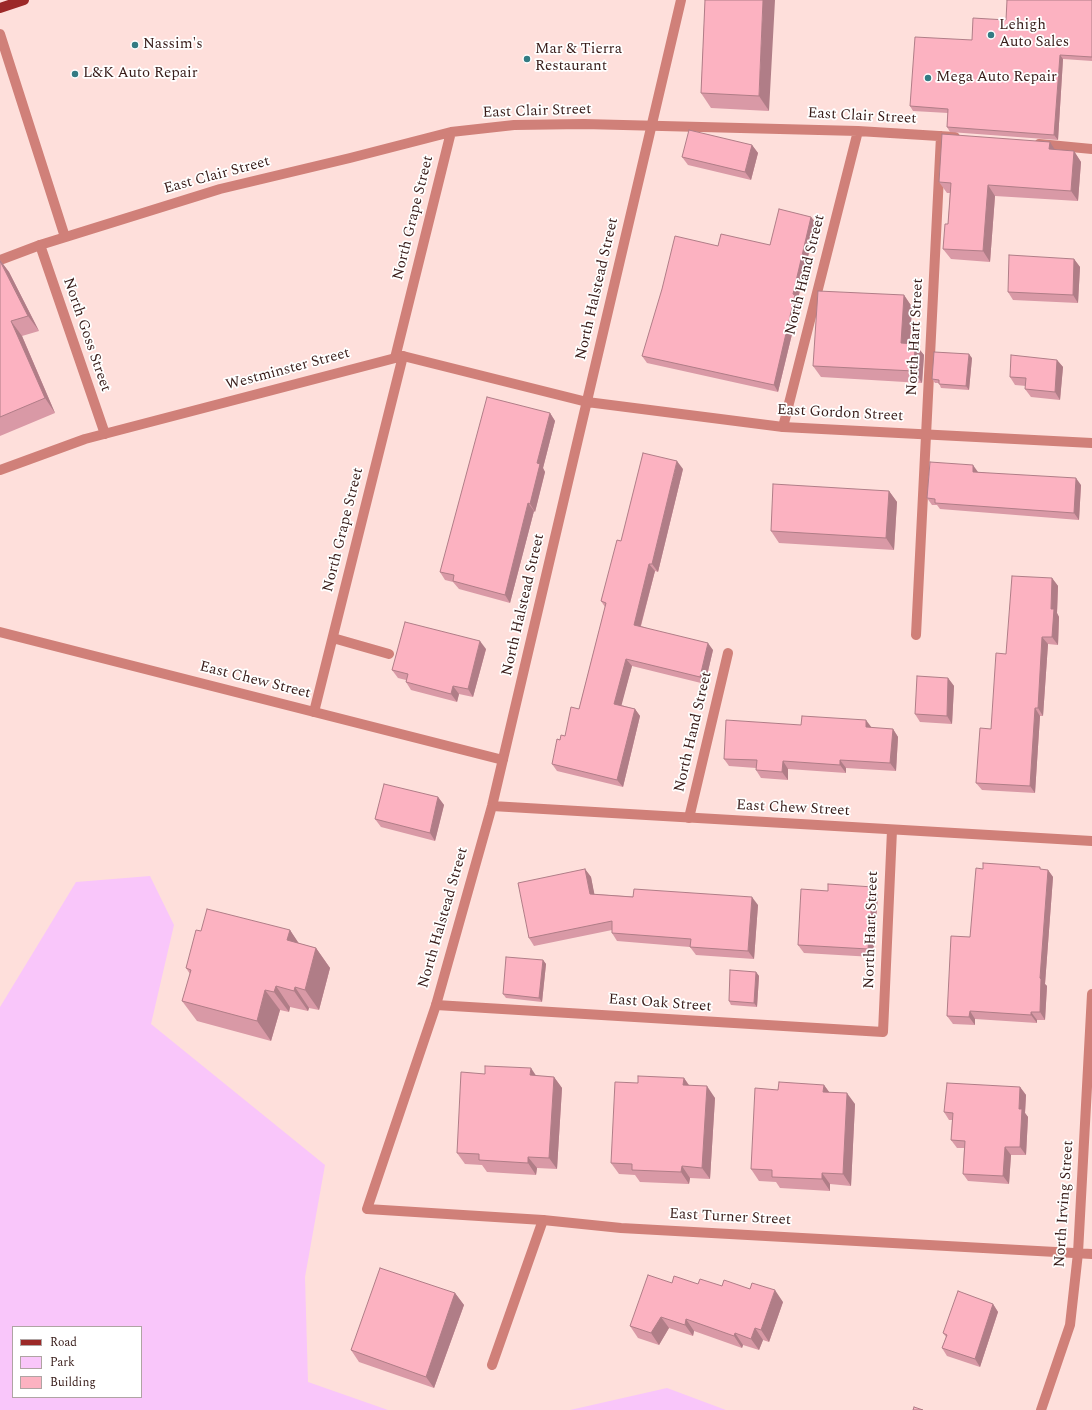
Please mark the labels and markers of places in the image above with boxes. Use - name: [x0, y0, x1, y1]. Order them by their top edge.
- place label: Lehigh Auto Sales: [999, 17, 1069, 52]
- marker: Lehigh Auto Sales: [986, 30, 996, 40]
- place label: Nassim's: [143, 36, 203, 54]
- marker: Nassim's: [130, 40, 140, 50]
- place label: Mar & Tierra Restaurant: [535, 41, 622, 76]
- marker: Mar & Tierra Restaurant: [522, 54, 532, 64]
- place label: L&K Auto Repair: [83, 65, 198, 83]
- marker: L&K Auto Repair: [70, 69, 80, 79]
- place label: Mega Auto Repair: [936, 69, 1057, 87]
- marker: Mega Auto Repair: [923, 73, 933, 83]

